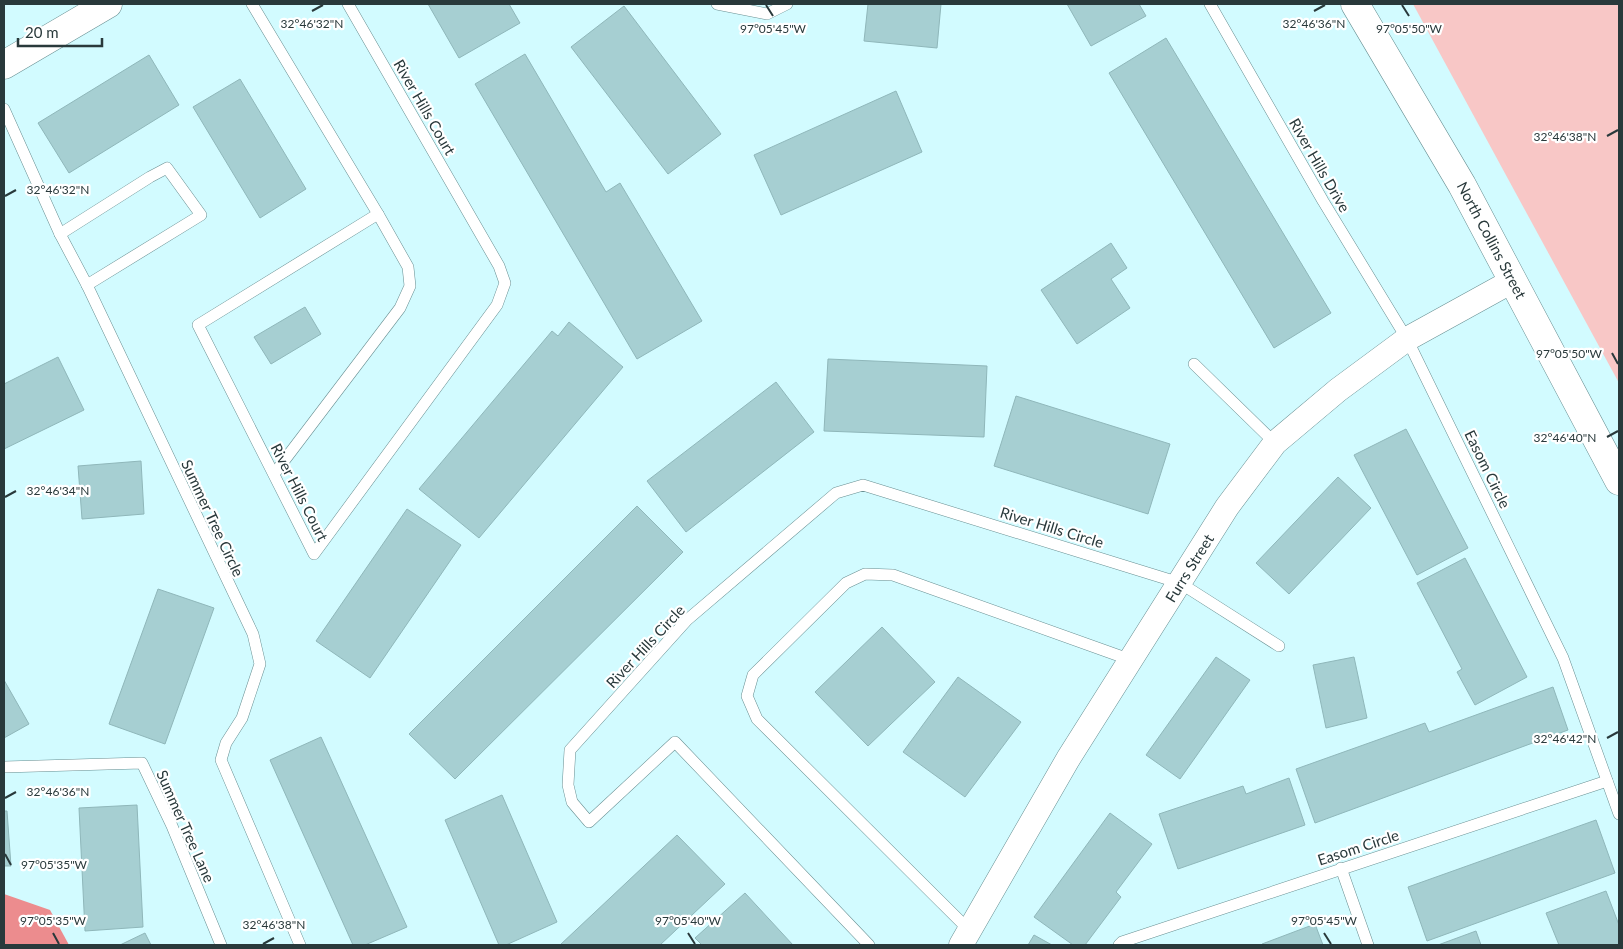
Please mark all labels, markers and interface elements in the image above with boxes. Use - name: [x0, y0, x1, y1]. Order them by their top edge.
- scale bar: [18, 15, 101, 47]
- text: 32°46'32"N: [281, 16, 343, 31]
- text: 32°46'36"N: [1283, 16, 1345, 31]
- text: 97°05'45"W: [740, 21, 807, 36]
- text: 97°05'50"W: [1376, 21, 1443, 36]
- text: 20 m: [25, 23, 59, 41]
- street label: River Hills Court: [390, 56, 460, 158]
- street label: River Hills Drive: [1286, 115, 1354, 215]
- text: 32°46'38"N: [1534, 129, 1596, 144]
- street label: North Collins Street: [1454, 178, 1531, 302]
- text: 32°46'32"N: [27, 182, 89, 197]
- text: 97°05'50"W: [1536, 346, 1603, 361]
- street label: Easom Circle: [1461, 427, 1515, 511]
- text: 32°46'40"N: [1534, 430, 1596, 445]
- street label: River Hills Court: [268, 440, 333, 544]
- street label: Summer Tree Circle: [178, 457, 248, 579]
- text: 32°46'34"N: [27, 483, 89, 498]
- street label: River Hills Circle: [998, 503, 1106, 551]
- street label: Furrs Street: [1161, 530, 1217, 605]
- street label: River Hills Circle: [602, 601, 688, 691]
- text: 32°46'42"N: [1534, 731, 1596, 746]
- street label: Summer Tree Lane: [153, 767, 219, 885]
- text: 32°46'36"N: [27, 784, 89, 799]
- street label: Easom Circle: [1315, 825, 1401, 869]
- text: 97°05'35"W: [21, 857, 88, 872]
- text: 97°05'35"W: [20, 913, 87, 928]
- text: 97°05'40"W: [655, 913, 722, 928]
- text: 97°05'45"W: [1291, 913, 1358, 928]
- text: 32°46'38"N: [243, 917, 305, 932]

